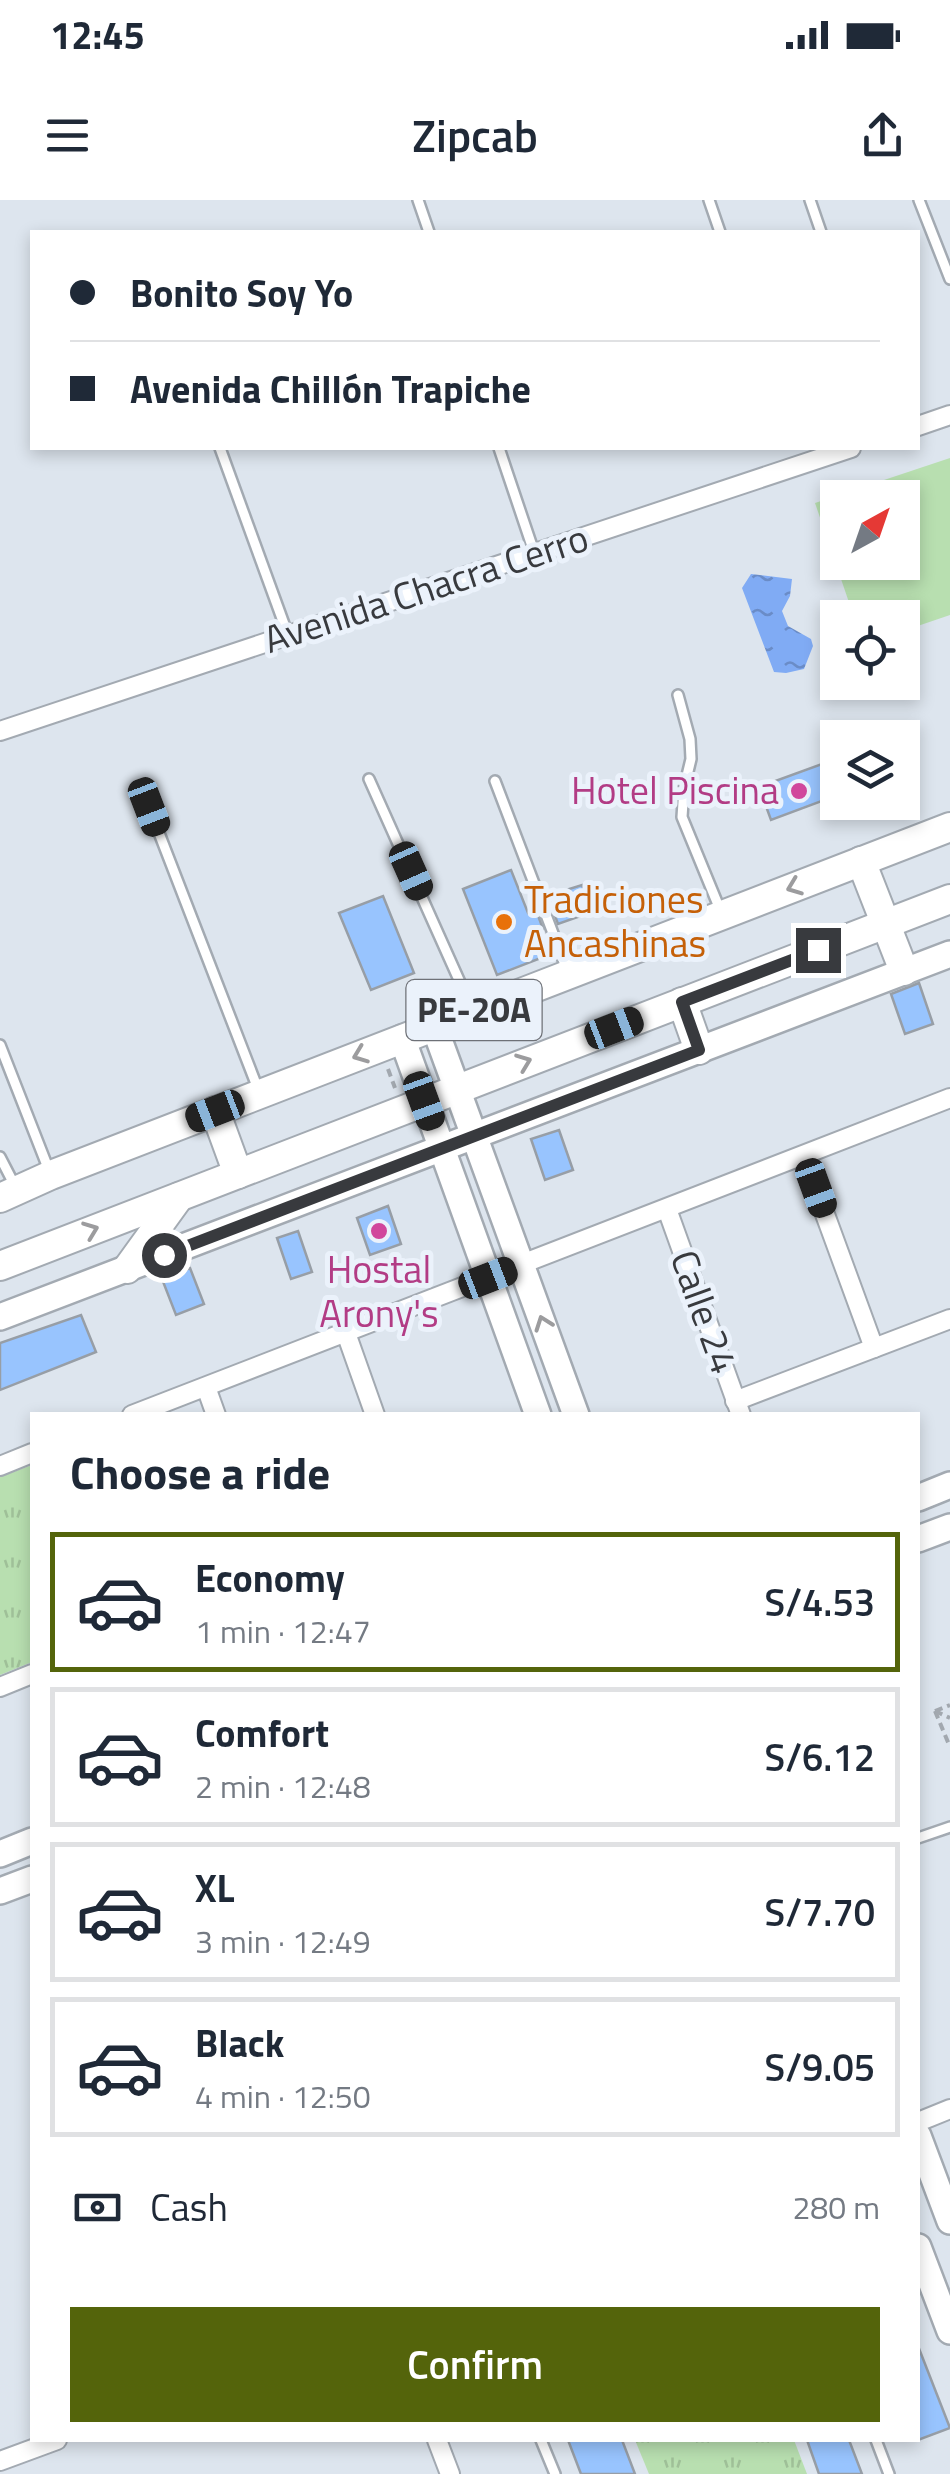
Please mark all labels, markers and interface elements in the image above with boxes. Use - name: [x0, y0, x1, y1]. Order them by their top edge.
- text: 12:45: [50, 6, 145, 64]
- text: Zipcab: [412, 101, 538, 169]
- icon: menu: [40, 108, 95, 163]
- icon: share: [855, 108, 910, 163]
- text: Bonito Soy Yo: [130, 264, 353, 322]
- text: Avenida Chillón Trapiche: [130, 360, 531, 418]
- north arrow: [820, 480, 920, 580]
- map controls: [820, 480, 920, 820]
- street label: Avenida Chacra Cerro: [256, 508, 595, 668]
- button: locate: [820, 600, 920, 700]
- button: layers: [820, 720, 920, 820]
- place label: Hotel Piscina: [571, 761, 779, 819]
- car: [124, 774, 174, 840]
- marker: Hotel Piscina: [788, 780, 810, 802]
- car: [385, 837, 437, 905]
- place label: Tradiciones Ancashinas: [524, 870, 706, 972]
- one-way arrow: [786, 875, 803, 896]
- marker: Tradiciones Ancashinas: [493, 911, 515, 933]
- route end: [796, 928, 841, 973]
- road number: PE-20A: [406, 980, 542, 1040]
- car: [581, 1003, 647, 1053]
- one-way arrow: [353, 1044, 370, 1064]
- one-way arrow: [515, 1054, 532, 1074]
- car: [400, 1068, 448, 1134]
- car: [182, 1086, 248, 1136]
- car: [792, 1155, 840, 1221]
- marker: Hostal Arony's: [368, 1220, 390, 1242]
- one-way arrow: [81, 1222, 99, 1242]
- route start: [142, 1233, 187, 1278]
- place label: Hostal Arony's: [319, 1240, 439, 1342]
- street label: Calle 24: [656, 1242, 754, 1381]
- car: [455, 1253, 521, 1303]
- one-way arrow: [534, 1316, 555, 1333]
- text: Choose a ride: [70, 1438, 330, 1506]
- text: Economy: [195, 1549, 345, 1607]
- icon: car: [75, 1557, 165, 1647]
- text: S/4.53: [765, 1573, 875, 1631]
- text: 1 min · 12:47: [195, 1607, 371, 1655]
- text: Comfort: [195, 1704, 329, 1762]
- icon: car: [75, 1712, 165, 1802]
- text: S/6.12: [765, 1728, 875, 1786]
- text: 2 min · 12:48: [195, 1762, 371, 1810]
- text: XL: [195, 1859, 235, 1917]
- icon: car: [75, 1867, 165, 1957]
- text: S/7.70: [765, 1883, 875, 1941]
- text: 3 min · 12:49: [195, 1917, 371, 1965]
- text: Black: [195, 2014, 284, 2072]
- icon: car: [75, 2022, 165, 2112]
- text: S/9.05: [765, 2038, 875, 2096]
- text: 4 min · 12:50: [195, 2072, 371, 2120]
- text: Cash: [150, 2178, 228, 2236]
- icon: cash: [70, 2180, 125, 2235]
- text: 280 m: [792, 2183, 880, 2231]
- button: Confirm: [70, 2307, 880, 2422]

